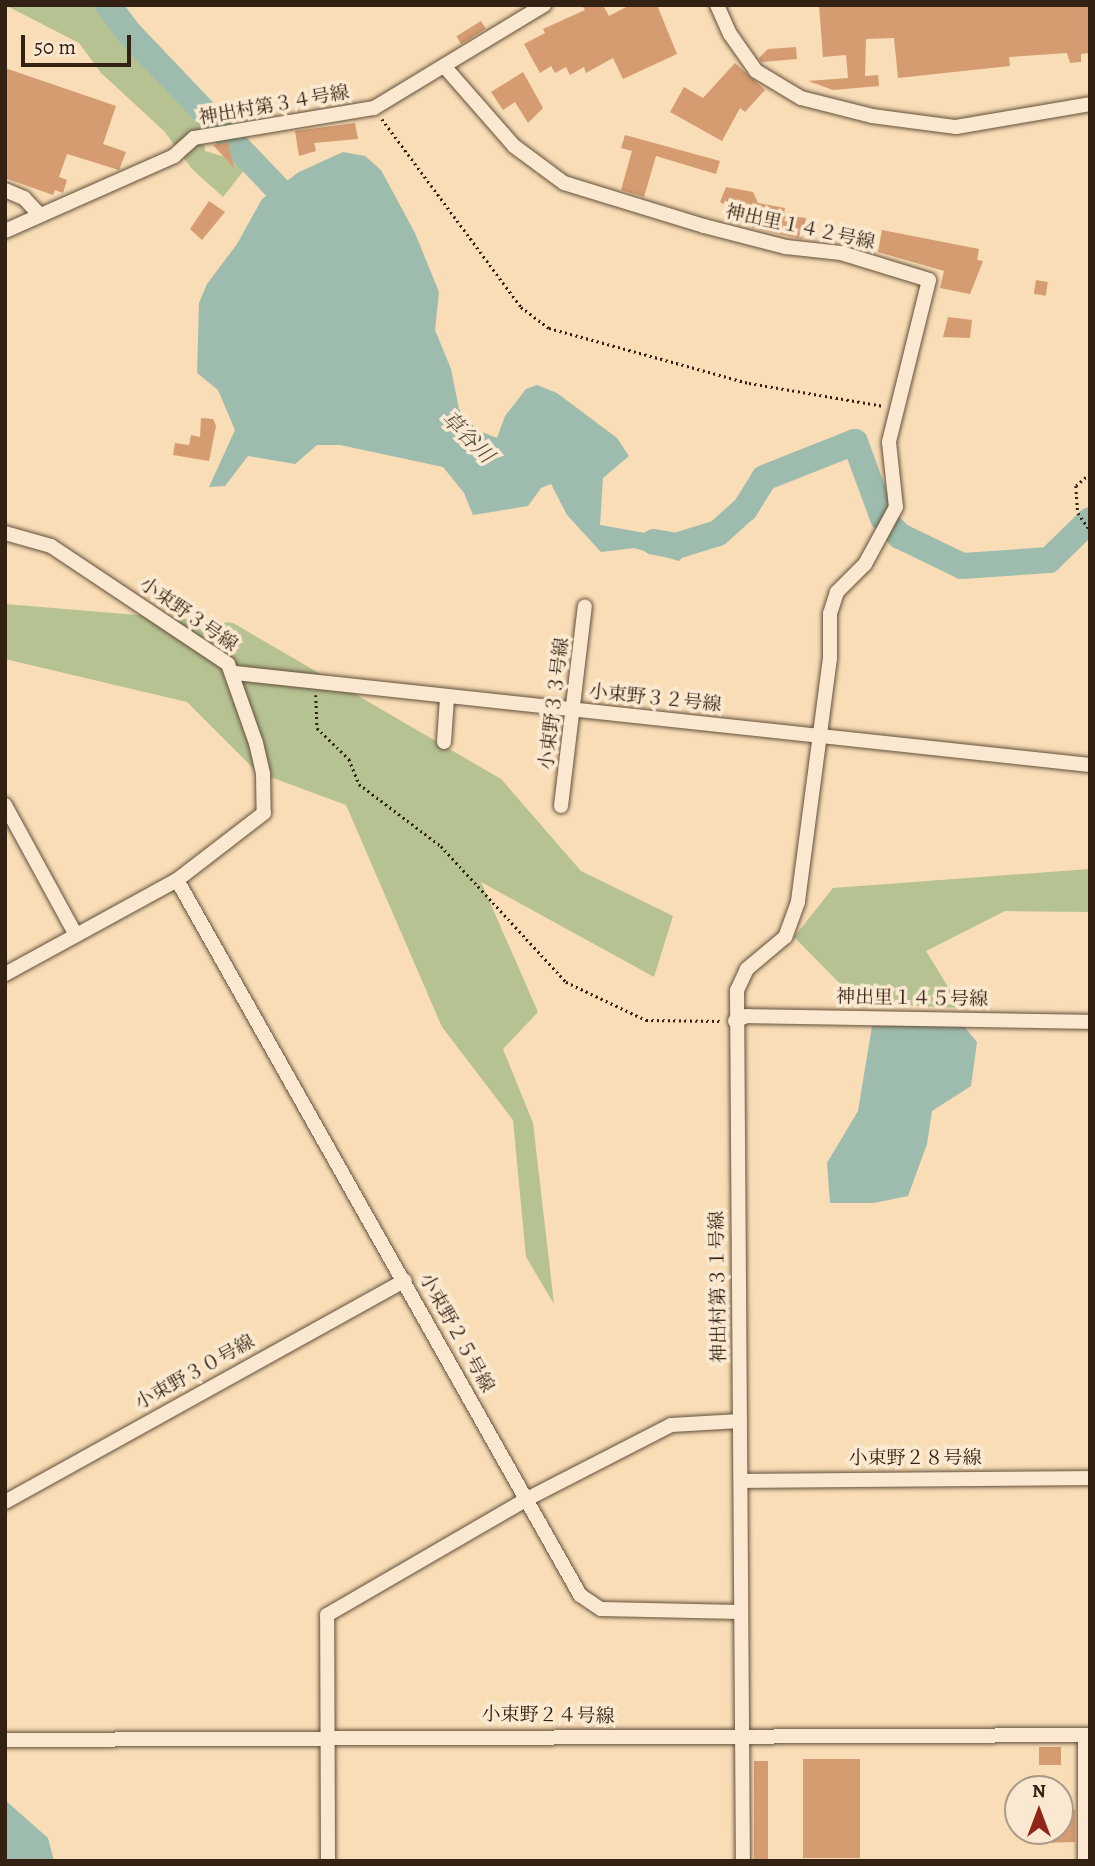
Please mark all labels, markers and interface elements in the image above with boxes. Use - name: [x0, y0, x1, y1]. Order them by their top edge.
- scale bar: [24, 21, 135, 65]
- text: 50 m: [34, 33, 76, 61]
- street label: 神出村第３４号線: [197, 82, 351, 130]
- street label: 神出里１４２号線: [723, 201, 877, 255]
- water label: 草谷川: [437, 406, 499, 468]
- street label: 小束野３号線: [135, 573, 241, 657]
- street label: 小束野３３号線: [536, 637, 574, 771]
- street label: 小束野３２号線: [588, 681, 722, 717]
- street label: 神出里１４５号線: [836, 986, 988, 1012]
- street label: 神出村第３１号線: [706, 1211, 732, 1363]
- street label: 小束野２５号線: [414, 1269, 498, 1397]
- street label: 小束野３０号線: [131, 1331, 259, 1415]
- street label: 小束野２８号線: [849, 1448, 981, 1470]
- street label: 小束野２４号線: [481, 1703, 615, 1729]
- north arrow: [1004, 1775, 1074, 1845]
- text: N: [1032, 1778, 1046, 1804]

